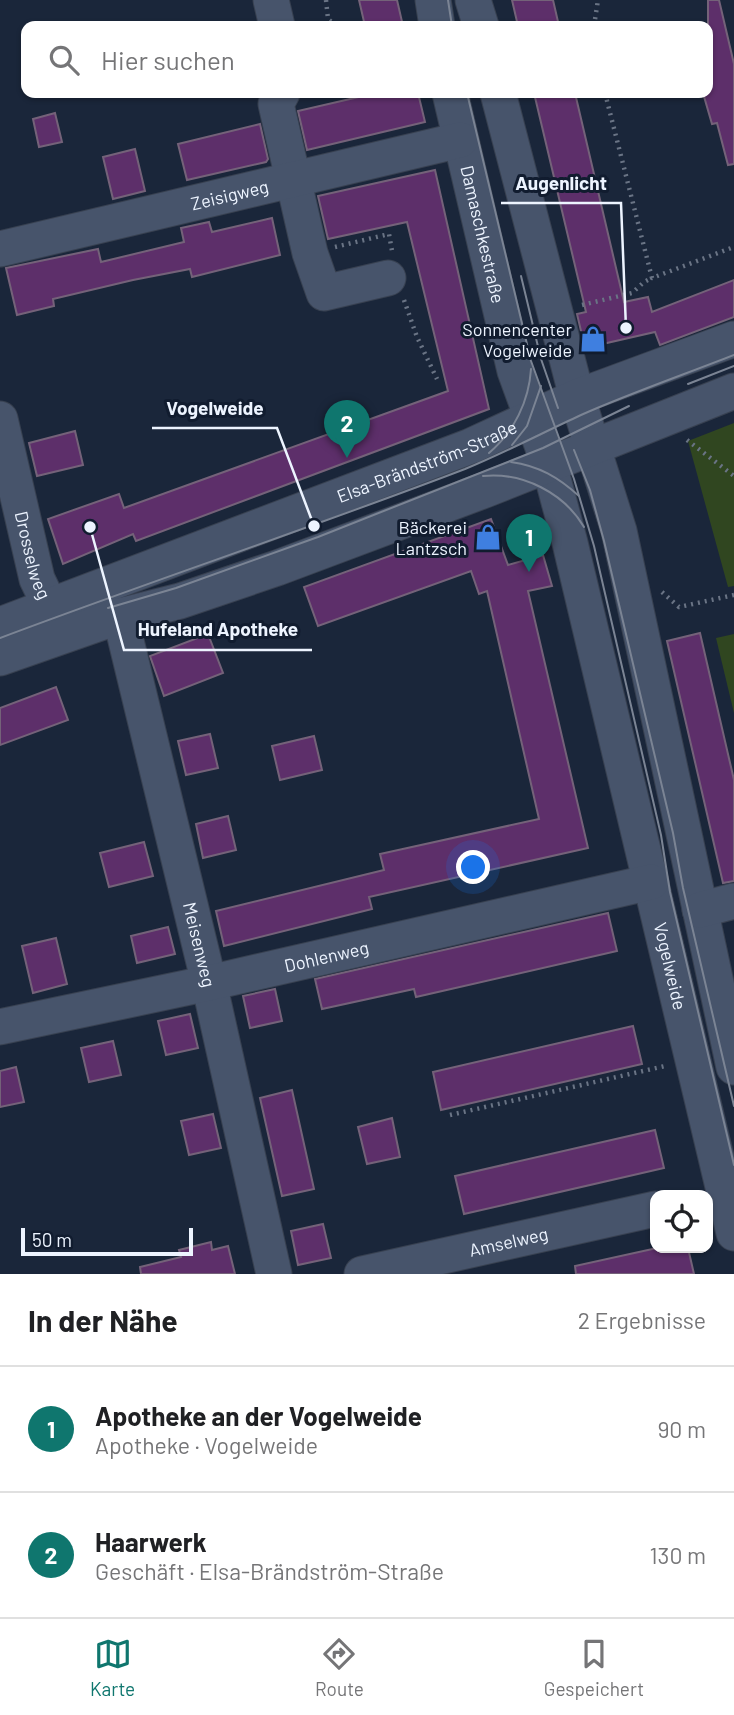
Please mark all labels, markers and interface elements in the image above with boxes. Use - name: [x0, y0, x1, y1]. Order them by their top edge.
- search box: [21, 21, 713, 98]
- icon: search: [45, 41, 83, 79]
- text: Hier suchen: [101, 44, 235, 75]
- street label: Damaschkestraße: [456, 163, 510, 305]
- callout: Augenlicht: [501, 163, 621, 203]
- text: Augenlicht: [515, 171, 607, 194]
- street label: Zeisigweg: [189, 175, 271, 214]
- place label: Sonnencenter Vogelweide: [462, 318, 572, 361]
- shop icon: Sonnencenter Vogelweide: [578, 324, 608, 354]
- callout: Vogelweide: [152, 388, 277, 428]
- text: Vogelweide: [166, 396, 264, 419]
- pin: 2: [324, 400, 370, 458]
- street label: Elsa-Brändström-Straße: [334, 415, 520, 507]
- street label: Drosselweg: [11, 509, 56, 603]
- pin: 1: [506, 514, 552, 572]
- place label: Bäckerei Lantzsch: [396, 516, 467, 559]
- shop icon: Bäckerei Lantzsch: [473, 522, 503, 552]
- callout: Hufeland Apotheke: [124, 610, 312, 650]
- text: Hufeland Apotheke: [138, 617, 298, 640]
- your location: [456, 850, 490, 884]
- street label: Meisenweg: [179, 900, 221, 989]
- street label: Vogelweide: [650, 920, 692, 1012]
- street label: Dohlenweg: [282, 936, 371, 976]
- map controls: [650, 1190, 713, 1253]
- button: locate: [650, 1190, 713, 1253]
- street label: Amselweg: [467, 1222, 550, 1261]
- scale bar: [21, 1225, 192, 1257]
- text: 50 m: [32, 1228, 72, 1251]
- text: In der Nähe: [28, 1302, 178, 1338]
- text: 2 Ergebnisse: [578, 1306, 706, 1334]
- text: Apotheke an der Vogelweide: [95, 1400, 422, 1431]
- text: 1: [47, 1415, 55, 1443]
- text: 90 m: [657, 1415, 706, 1443]
- text: Apotheke · Vogelweide: [95, 1431, 318, 1459]
- text: Haarwerk: [95, 1526, 207, 1557]
- text: 2: [45, 1541, 57, 1569]
- text: 130 m: [649, 1541, 706, 1569]
- text: Geschäft · Elsa-Brändström-Straße: [95, 1557, 444, 1585]
- tab: Karte: [90, 1635, 135, 1700]
- tab: Route: [315, 1635, 364, 1700]
- tab: Gespeichert: [544, 1635, 644, 1700]

